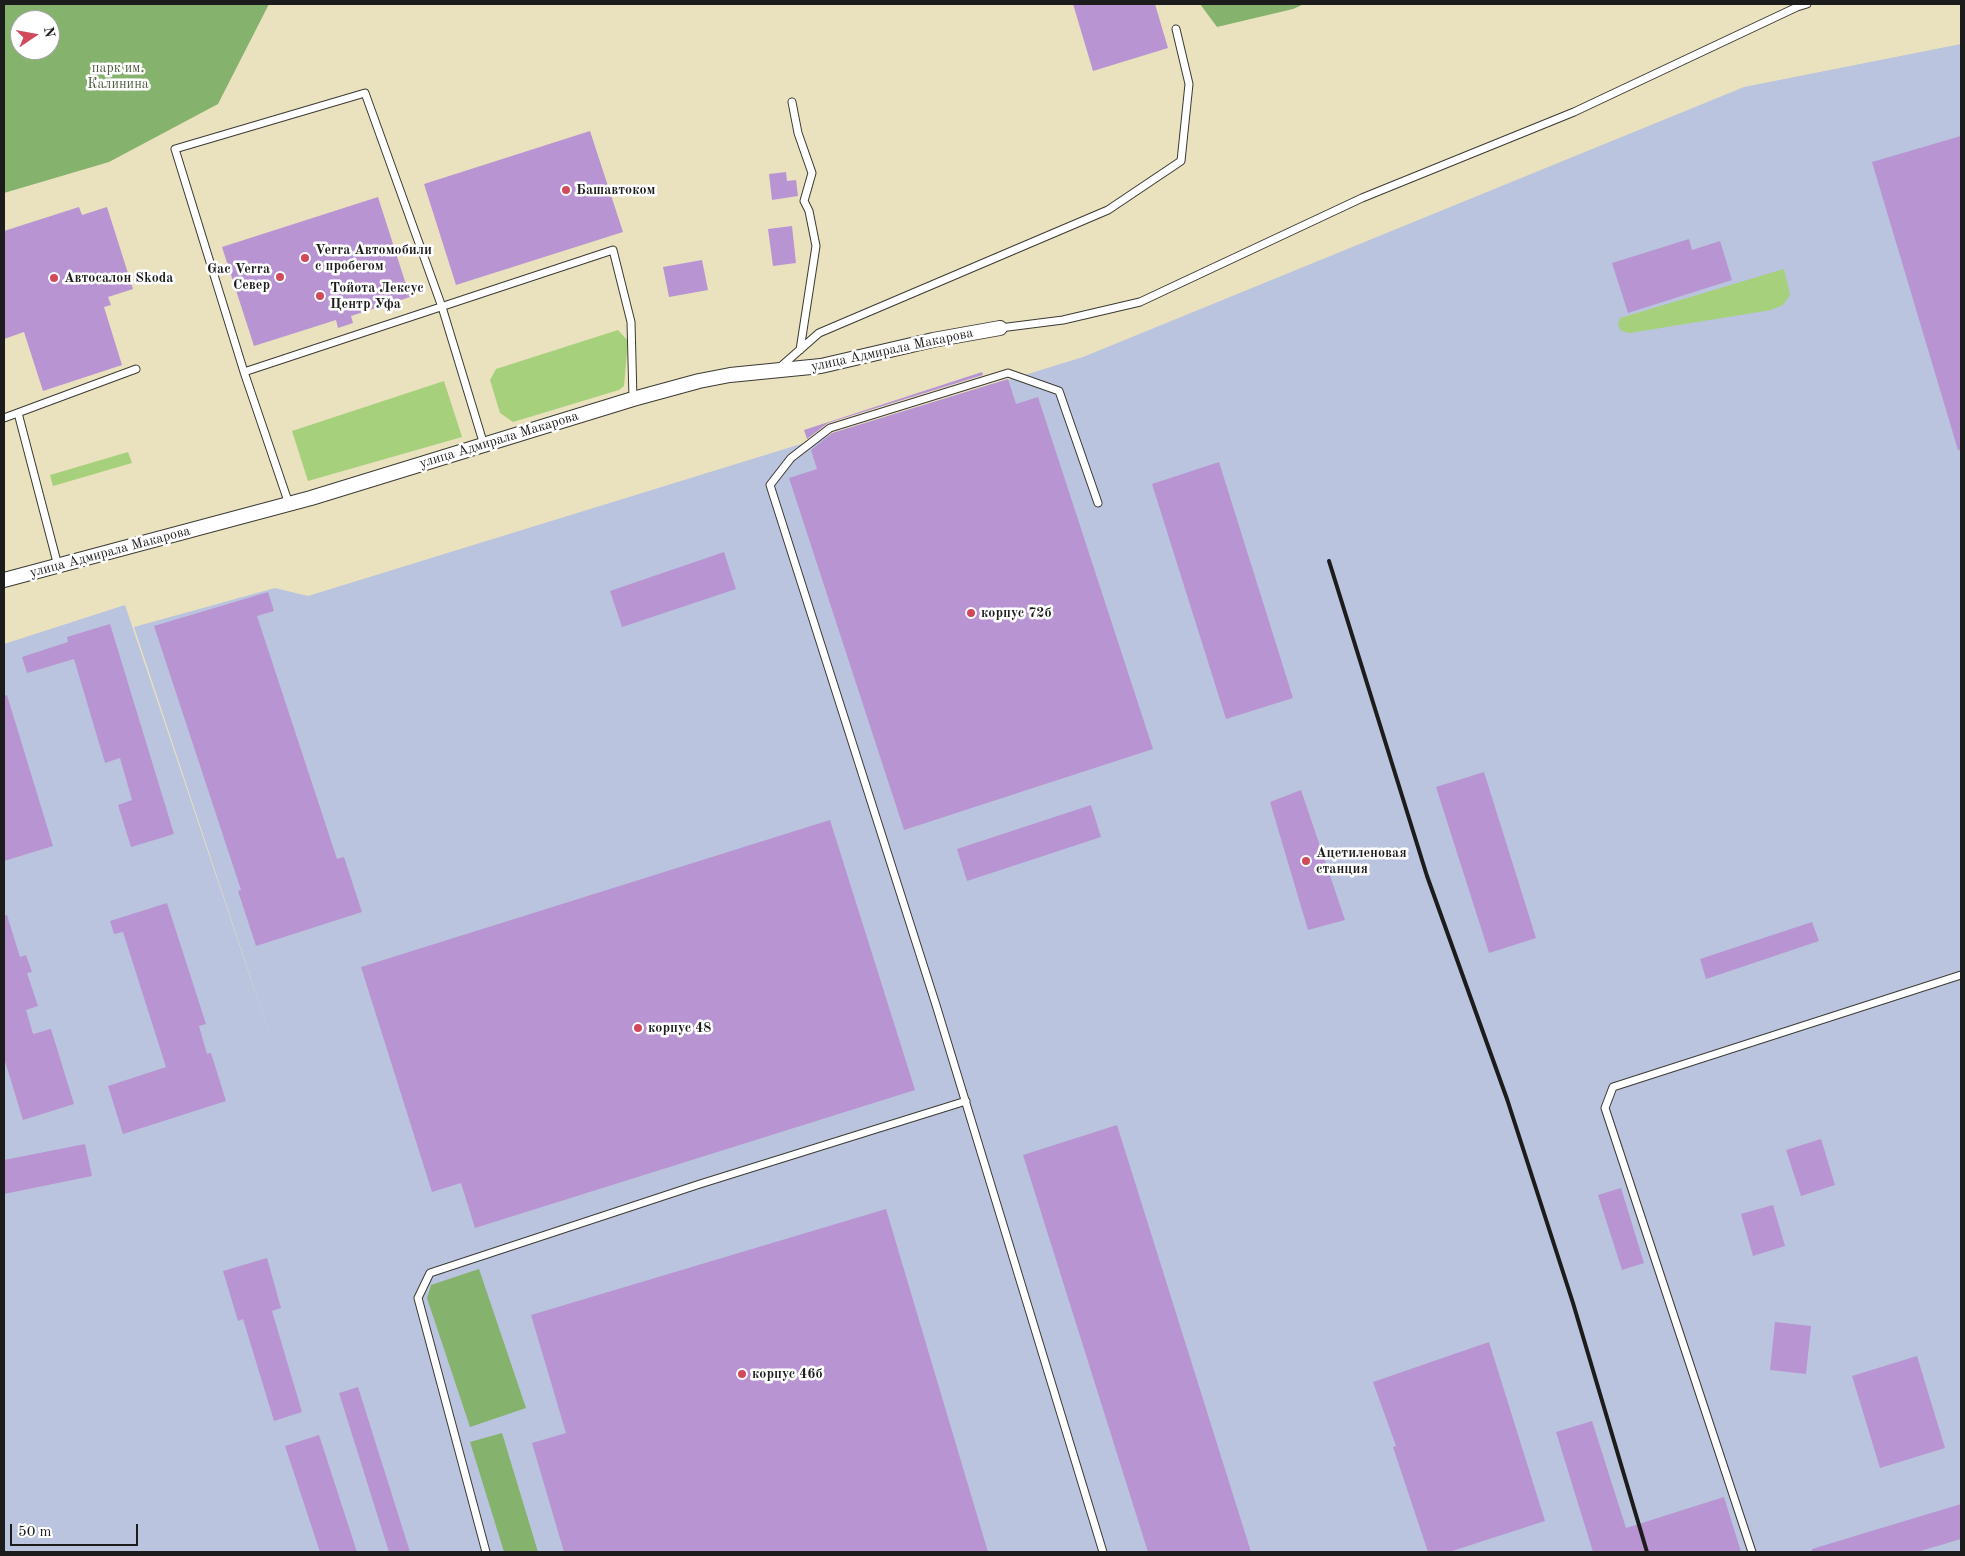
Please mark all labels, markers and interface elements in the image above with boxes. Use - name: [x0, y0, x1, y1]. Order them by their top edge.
- north arrow: [10, 10, 60, 60]
- text: N: [41, 25, 57, 39]
- park label: парк им. Калинина: [87, 60, 149, 92]
- place label: Башавтоком: [576, 182, 656, 198]
- marker: Башавтоком: [560, 184, 572, 196]
- place label: Verra Автомобили с пробегом: [315, 242, 432, 274]
- marker: Verra Автомобили с пробегом: [299, 252, 311, 264]
- place label: Gac Verra Север: [207, 261, 270, 294]
- place label: Автосалон Skoda: [64, 270, 173, 286]
- marker: Gac Verra Север: [274, 271, 286, 283]
- marker: Автосалон Skoda: [48, 272, 60, 284]
- place label: Тойота Лексус Центр Уфа: [330, 280, 424, 312]
- marker: Тойота Лексус Центр Уфа: [314, 290, 326, 302]
- street label: улица Адмирала Макарова: [809, 325, 975, 375]
- street label: улица Адмирала Макарова: [417, 408, 581, 472]
- street label: улица Адмирала Макарова: [28, 522, 192, 582]
- place label: корпус 72б: [981, 605, 1052, 621]
- marker: корпус 72б: [965, 607, 977, 619]
- place label: Ацетиленовая станция: [1316, 845, 1407, 878]
- marker: Ацетиленовая станция: [1300, 855, 1312, 867]
- place label: корпус 48: [648, 1020, 711, 1036]
- marker: корпус 48: [632, 1022, 644, 1034]
- place label: корпус 46б: [752, 1366, 823, 1382]
- marker: корпус 46б: [736, 1368, 748, 1380]
- scale bar: [12, 1514, 140, 1546]
- text: 50 m: [18, 1525, 52, 1540]

